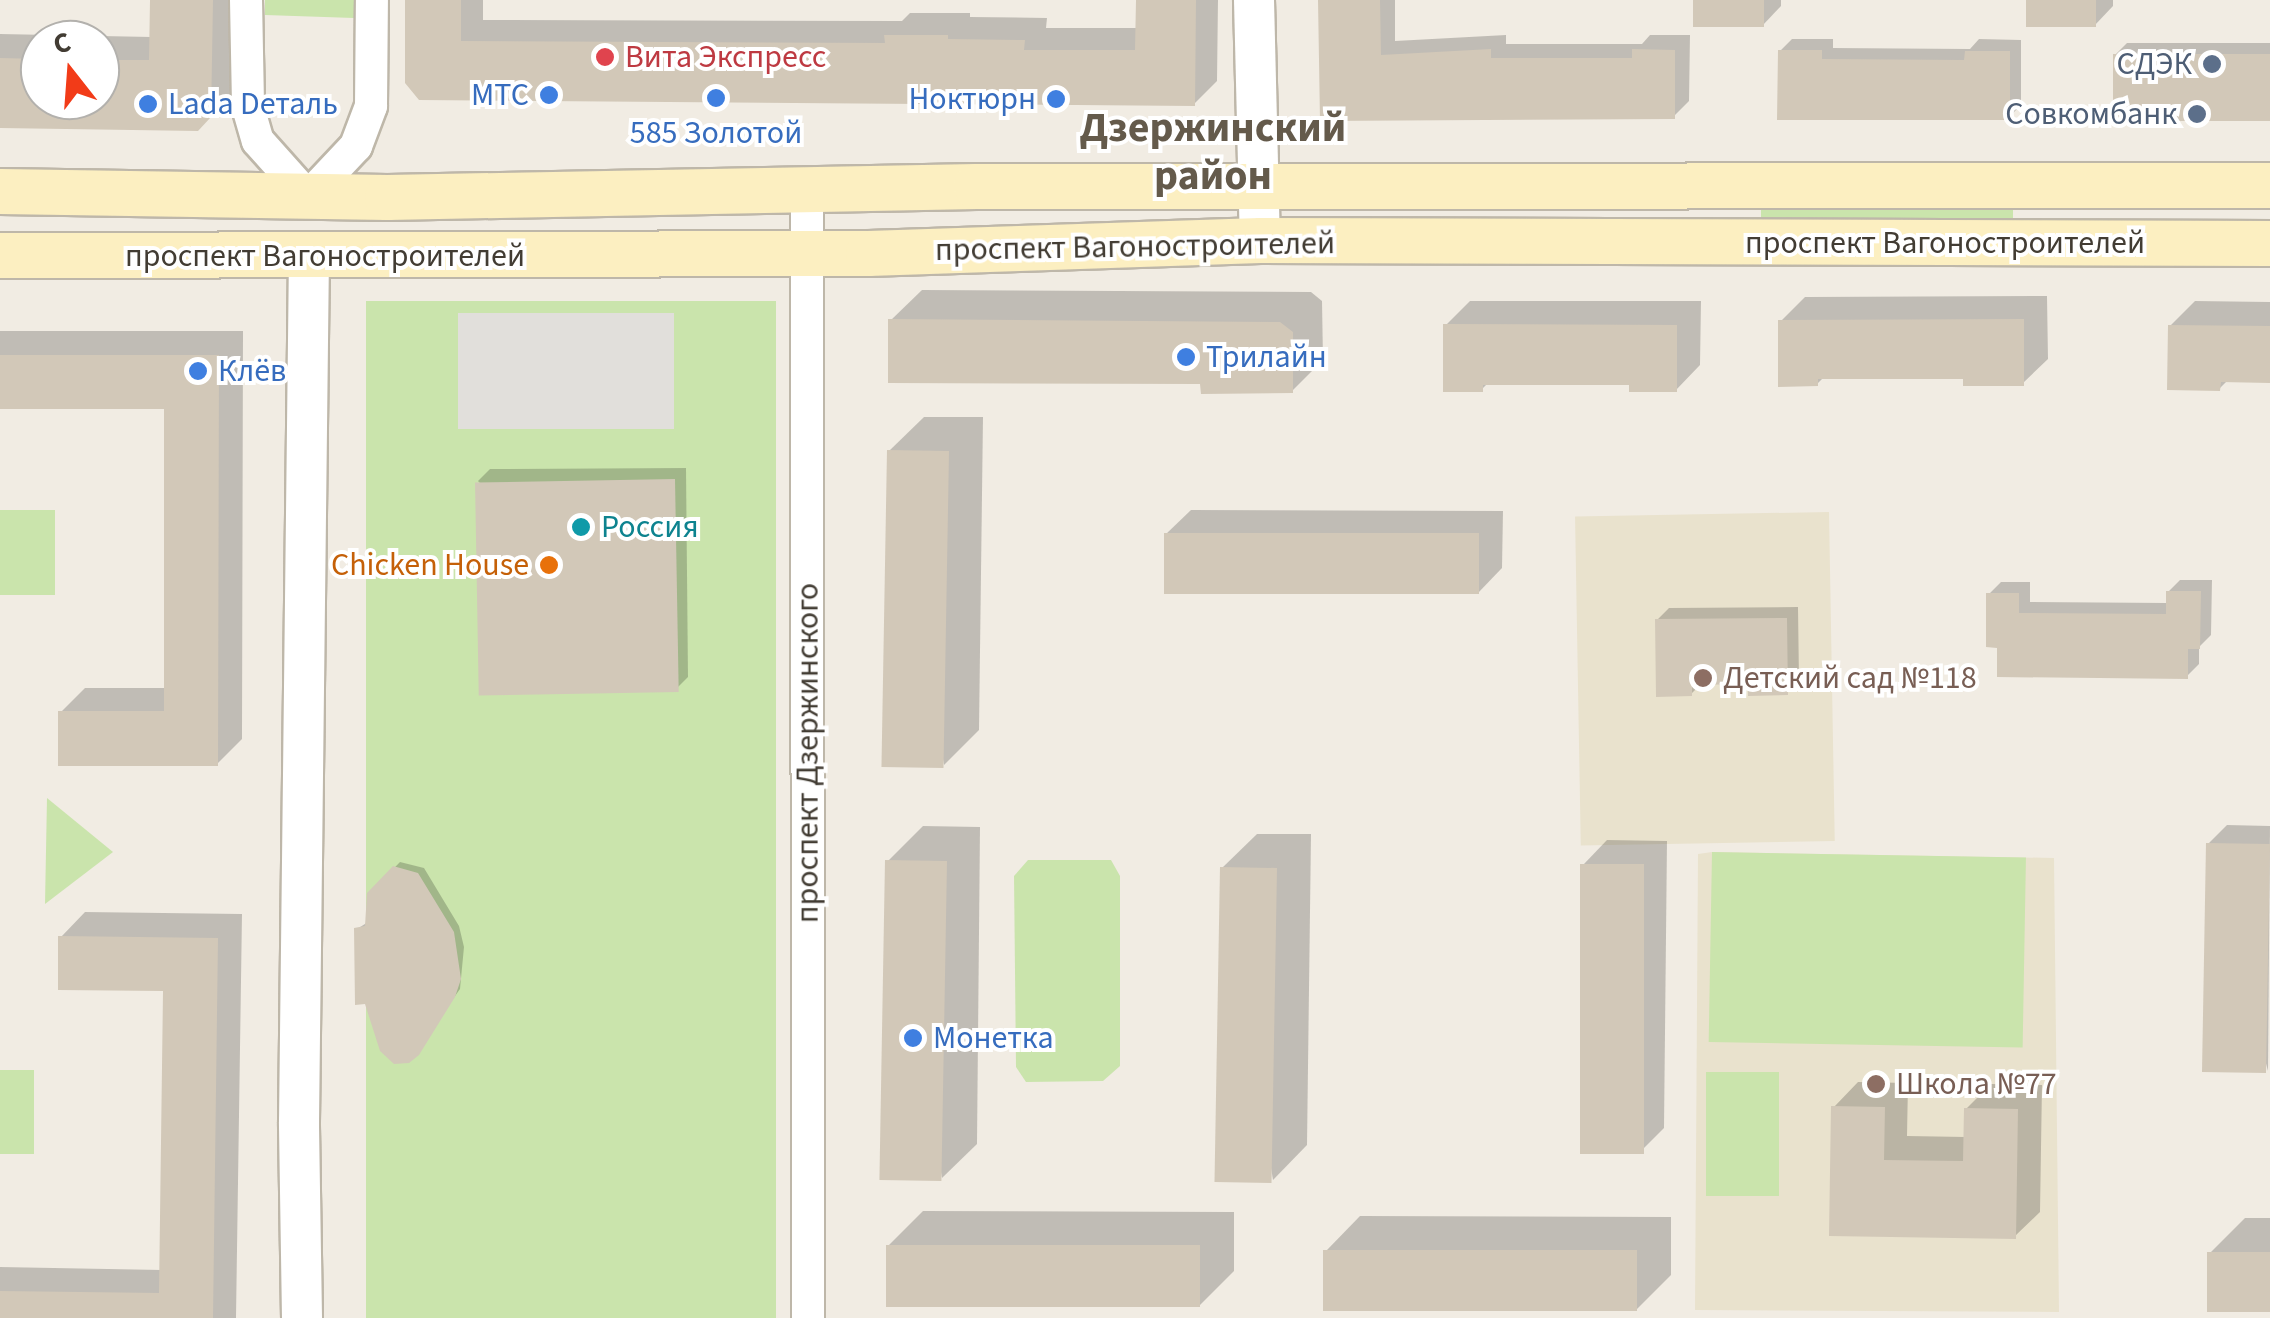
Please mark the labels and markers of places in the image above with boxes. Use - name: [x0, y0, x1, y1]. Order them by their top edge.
- place label: Вита Экспресс: [625, 38, 826, 76]
- place label: СДЭК: [2117, 45, 2192, 83]
- marker: Вита Экспресс: [594, 46, 616, 68]
- marker: СДЭК: [2201, 53, 2223, 75]
- place label: МТС: [471, 76, 529, 114]
- place label: Ноктюрн: [908, 80, 1036, 118]
- marker: МТС: [538, 84, 560, 106]
- place label: Lada Dеталь: [168, 85, 338, 123]
- marker: 585 Золотой: [705, 87, 727, 109]
- marker: Ноктюрн: [1045, 88, 1067, 110]
- marker: Lada Dеталь: [137, 93, 159, 115]
- place label: Совкомбанк: [2005, 95, 2177, 133]
- marker: Совкомбанк: [2186, 103, 2208, 125]
- place label: 585 Золотой: [630, 114, 802, 152]
- place label: Трилайн: [1206, 338, 1327, 376]
- marker: Трилайн: [1175, 346, 1197, 368]
- place label: Клёв: [218, 352, 286, 390]
- marker: Клёв: [187, 360, 209, 382]
- place label: Россия: [601, 508, 699, 546]
- marker: Россия: [570, 516, 592, 538]
- place label: Chicken House: [331, 546, 529, 584]
- marker: Chicken House: [538, 554, 560, 576]
- place label: Детский сад №118: [1723, 659, 1977, 697]
- marker: Детский сад №118: [1692, 667, 1714, 689]
- place label: Монетка: [933, 1019, 1054, 1057]
- marker: Монетка: [902, 1027, 924, 1049]
- place label: Школа №77: [1896, 1065, 2057, 1103]
- marker: Школа №77: [1865, 1073, 1887, 1095]

